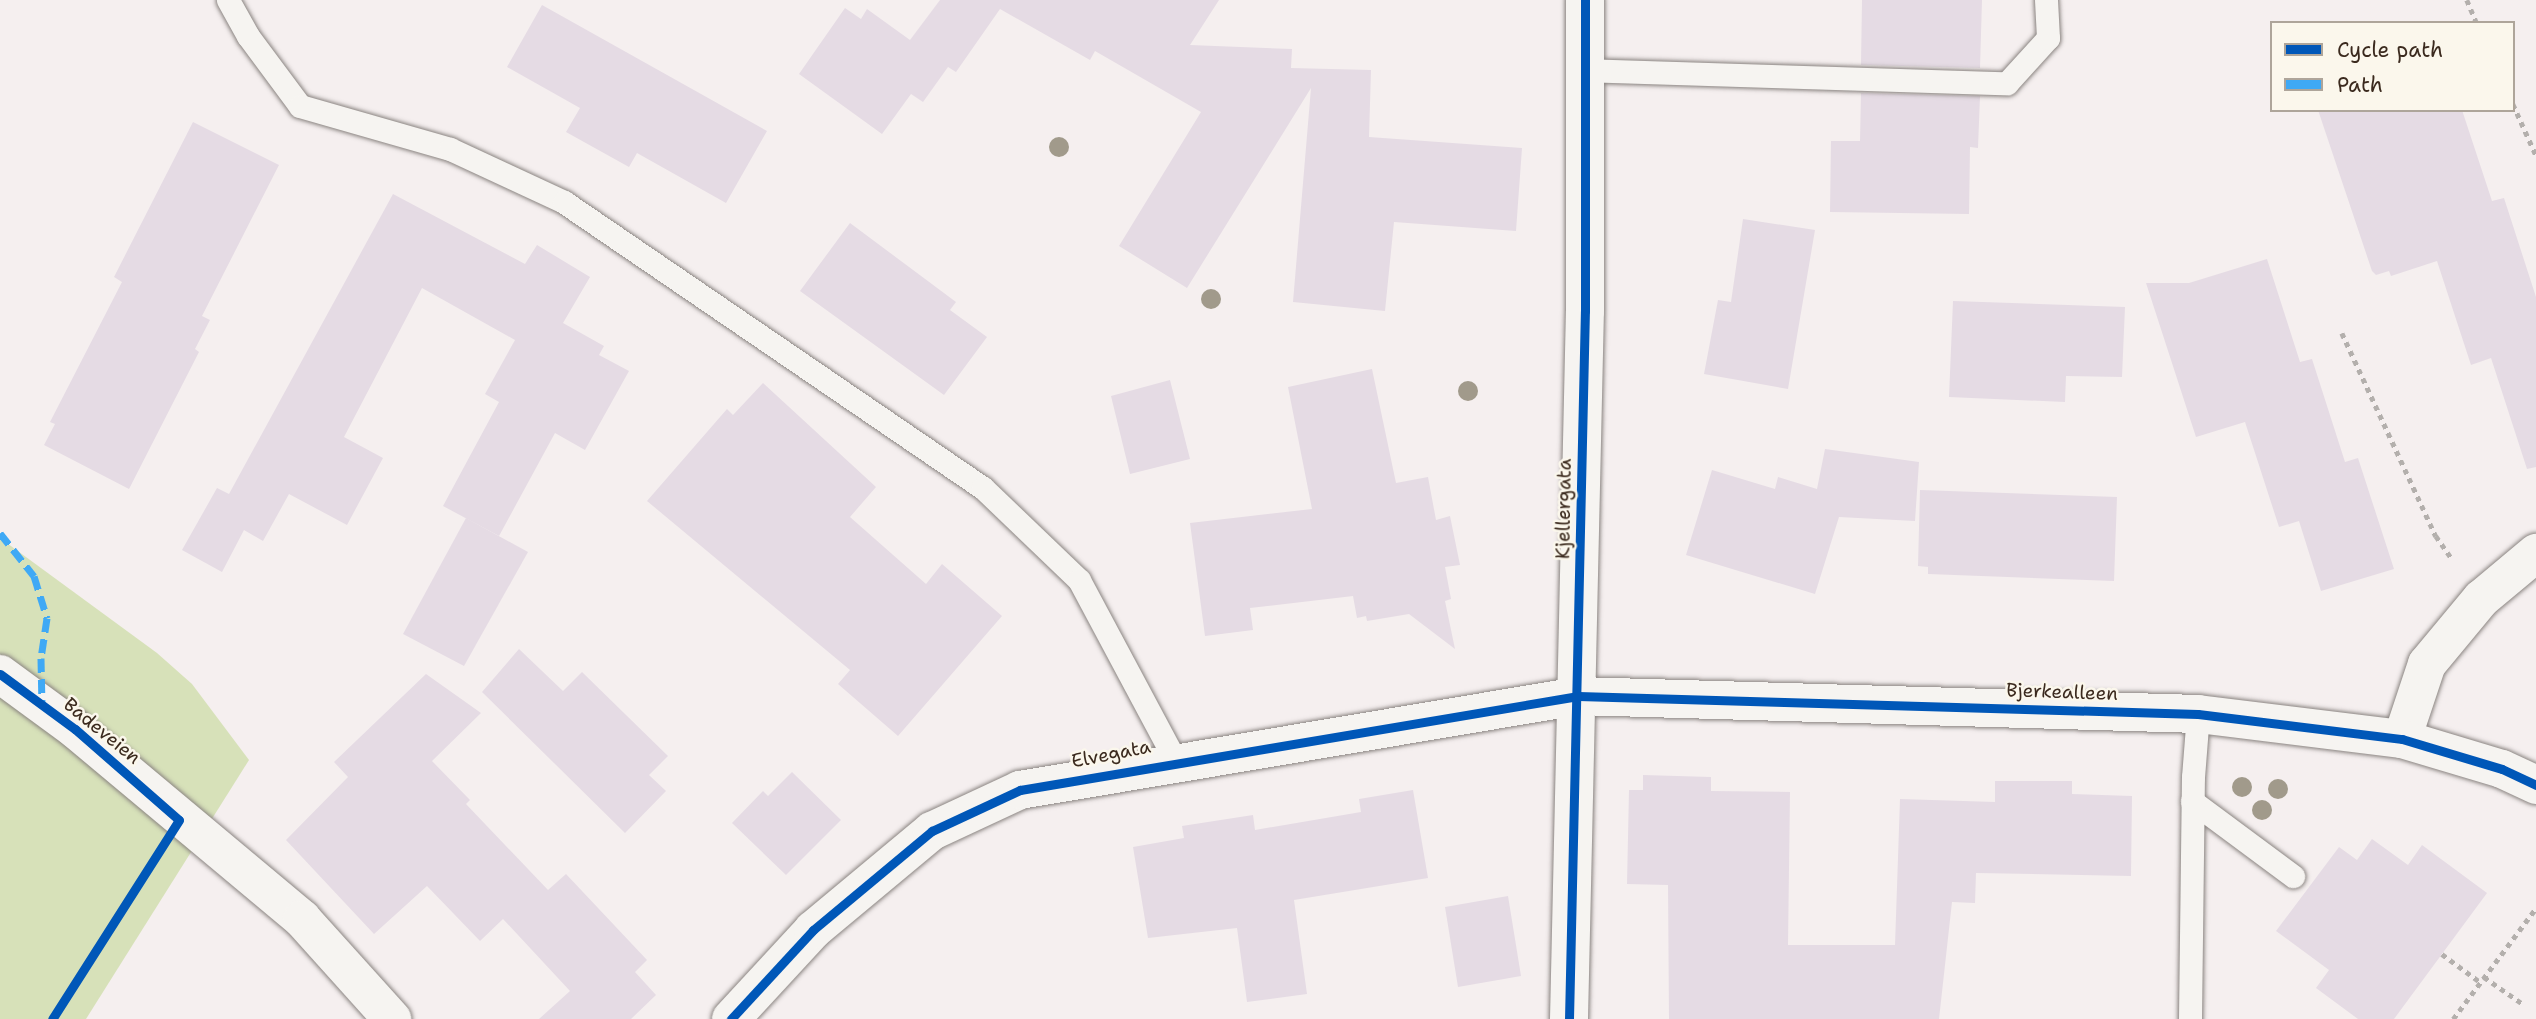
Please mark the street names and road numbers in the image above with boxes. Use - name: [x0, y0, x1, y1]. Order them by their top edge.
- street label: Kjellergata: [1552, 459, 1576, 559]
- street label: Bjerkealleen: [2006, 679, 2118, 705]
- street label: Badeveien: [59, 693, 145, 769]
- street label: Elvegata: [1069, 735, 1153, 773]

